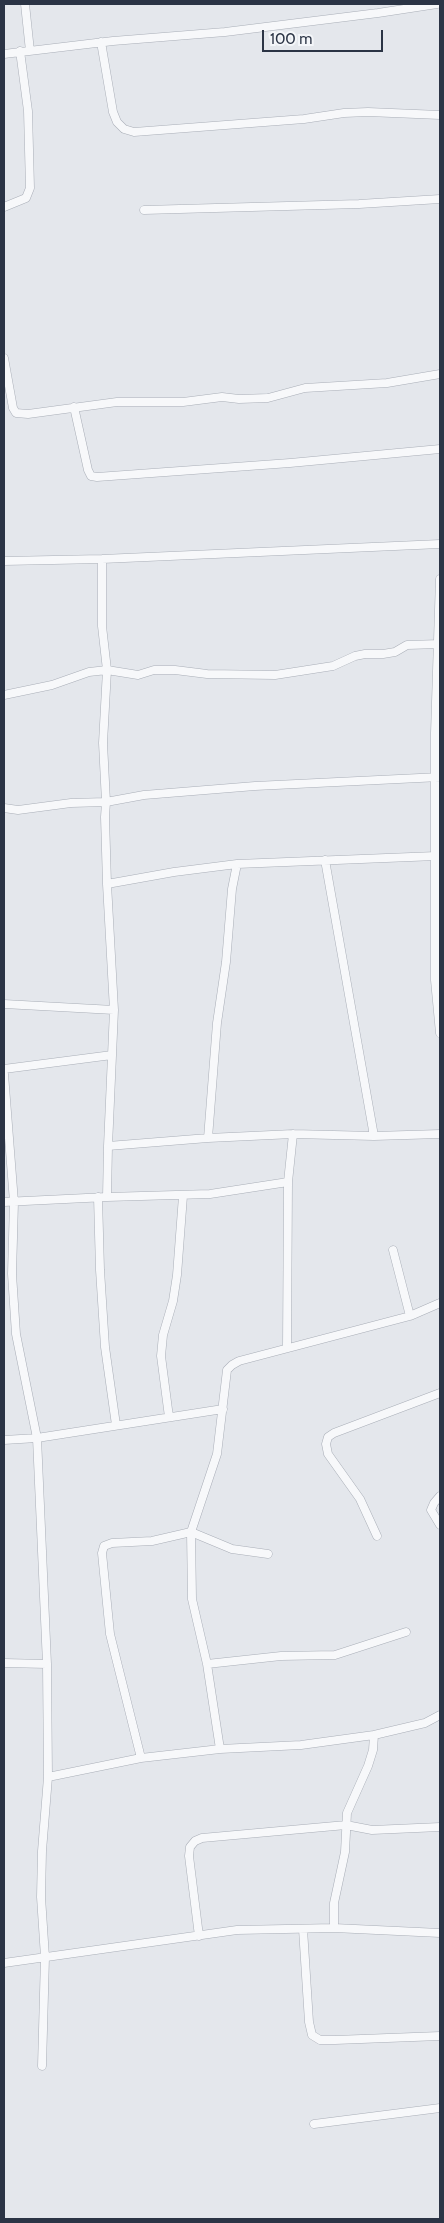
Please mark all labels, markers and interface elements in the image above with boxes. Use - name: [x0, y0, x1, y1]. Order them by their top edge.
- scale bar: [264, 20, 385, 52]
- text: 100 m: [270, 30, 312, 48]

